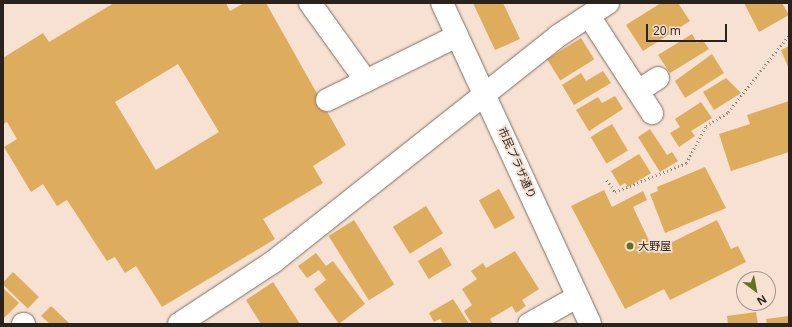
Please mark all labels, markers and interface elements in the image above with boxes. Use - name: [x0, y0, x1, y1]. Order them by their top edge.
- scale bar: [648, 16, 729, 42]
- text: 20 m: [653, 22, 681, 39]
- street label: 市民プラザ通り: [495, 125, 539, 201]
- place label: 大野屋: [638, 239, 671, 253]
- marker: 大野屋: [625, 241, 635, 251]
- north arrow: [736, 271, 776, 311]
- text: N: [754, 292, 770, 309]

